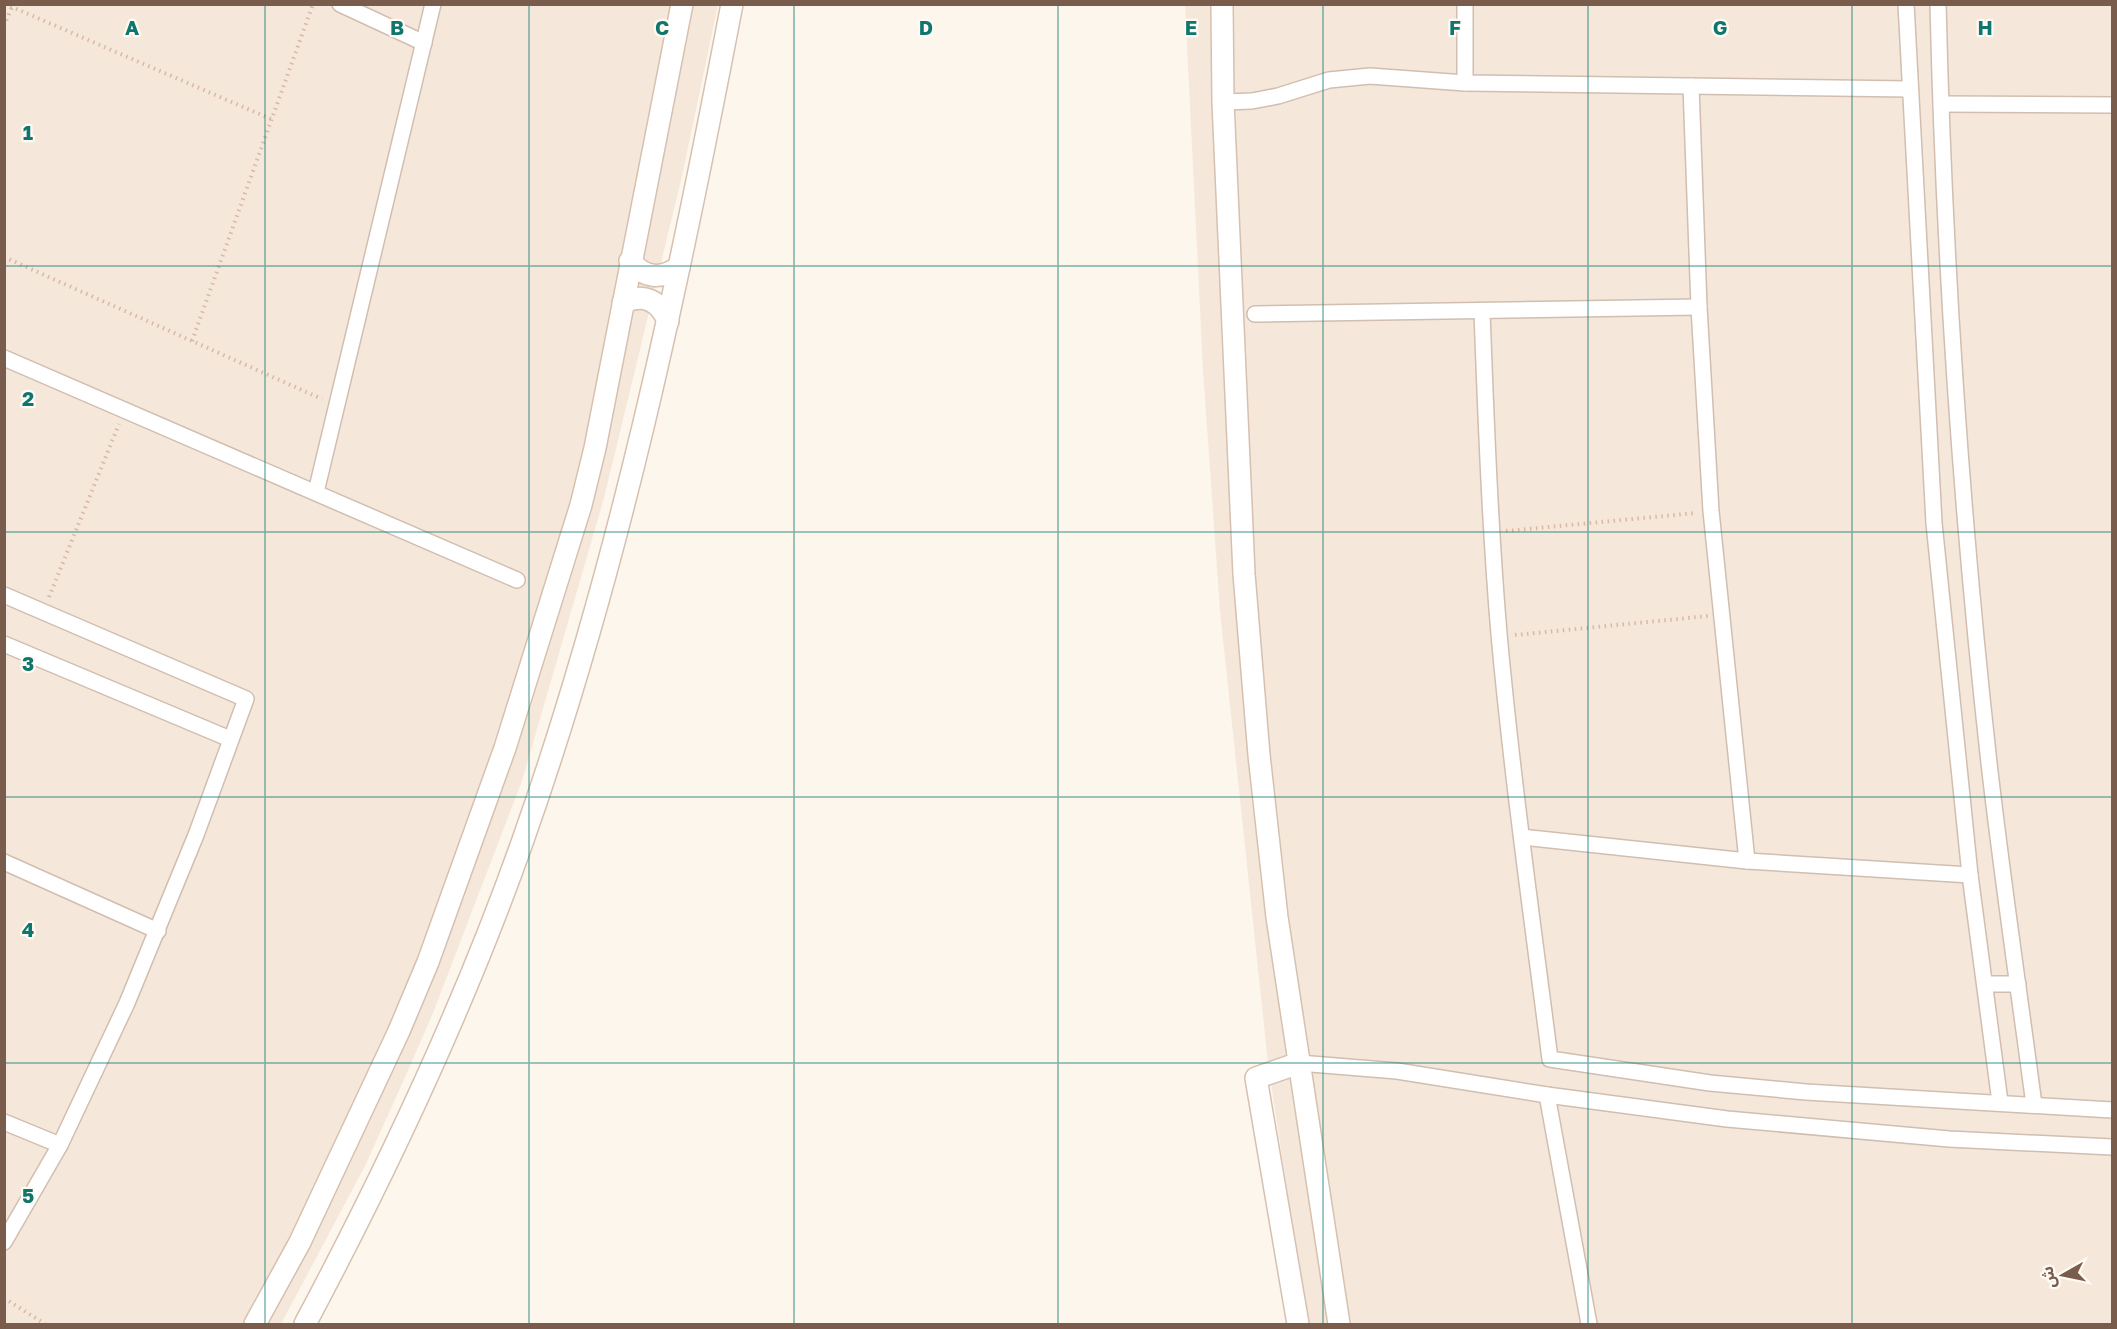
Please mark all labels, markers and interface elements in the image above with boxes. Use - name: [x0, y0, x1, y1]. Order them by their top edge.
- text: A: [125, 15, 139, 39]
- text: B: [390, 15, 404, 39]
- text: C: [655, 15, 669, 39]
- text: D: [919, 15, 933, 39]
- text: E: [1185, 15, 1197, 39]
- text: F: [1449, 15, 1461, 39]
- text: G: [1713, 15, 1727, 39]
- text: H: [1977, 15, 1993, 39]
- text: 1: [23, 120, 33, 144]
- text: 2: [22, 386, 34, 410]
- text: 3: [22, 651, 34, 675]
- text: 4: [22, 917, 34, 941]
- text: 5: [22, 1183, 34, 1207]
- north arrow: [2033, 1245, 2093, 1305]
- text: ش: [2037, 1265, 2060, 1290]

